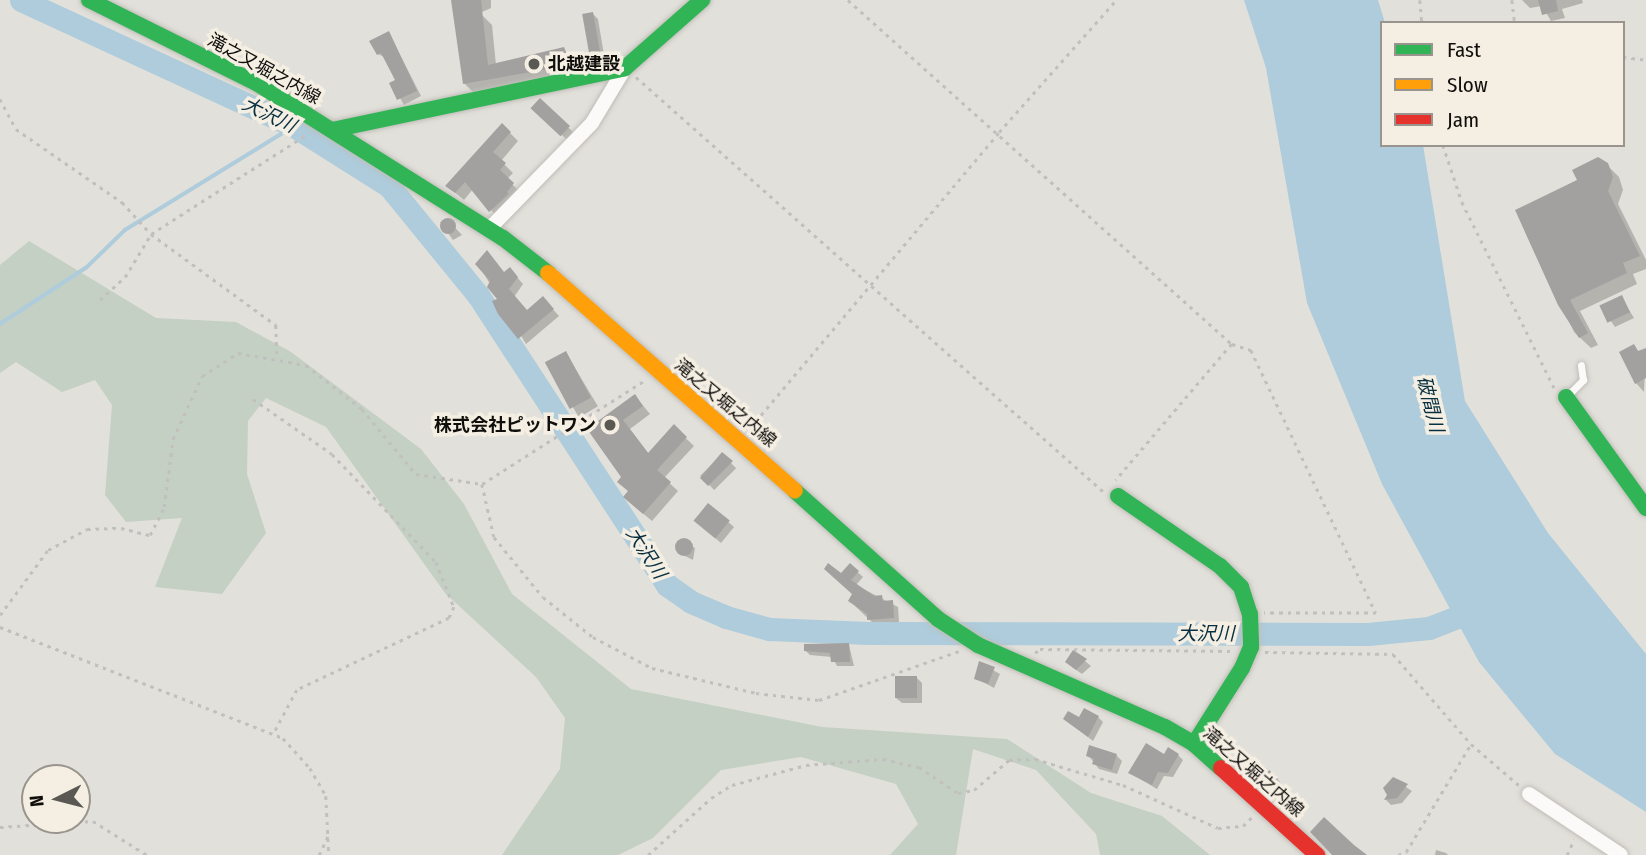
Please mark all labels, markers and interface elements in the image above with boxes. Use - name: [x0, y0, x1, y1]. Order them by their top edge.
- legend: [1380, 21, 1625, 147]
- street label: 滝之又堀之内線: [204, 29, 324, 109]
- text: Fast: [1447, 37, 1481, 63]
- place label: 北越建設: [548, 53, 620, 75]
- marker: 北越建設: [526, 56, 542, 72]
- text: Slow: [1447, 72, 1488, 98]
- water label: 大沢川: [238, 92, 300, 138]
- text: Jam: [1447, 107, 1479, 133]
- street label: 滝之又堀之内線: [670, 354, 780, 452]
- water label: 破間川: [1412, 374, 1448, 434]
- place label: 株式会社ピットワン: [434, 414, 596, 436]
- marker: 株式会社ピットワン: [602, 417, 618, 433]
- water label: 大沢川: [621, 523, 671, 583]
- water label: 大沢川: [1178, 623, 1234, 645]
- street label: 滝之又堀之内線: [1198, 723, 1308, 821]
- north arrow: [21, 764, 91, 834]
- text: N: [25, 794, 49, 808]

